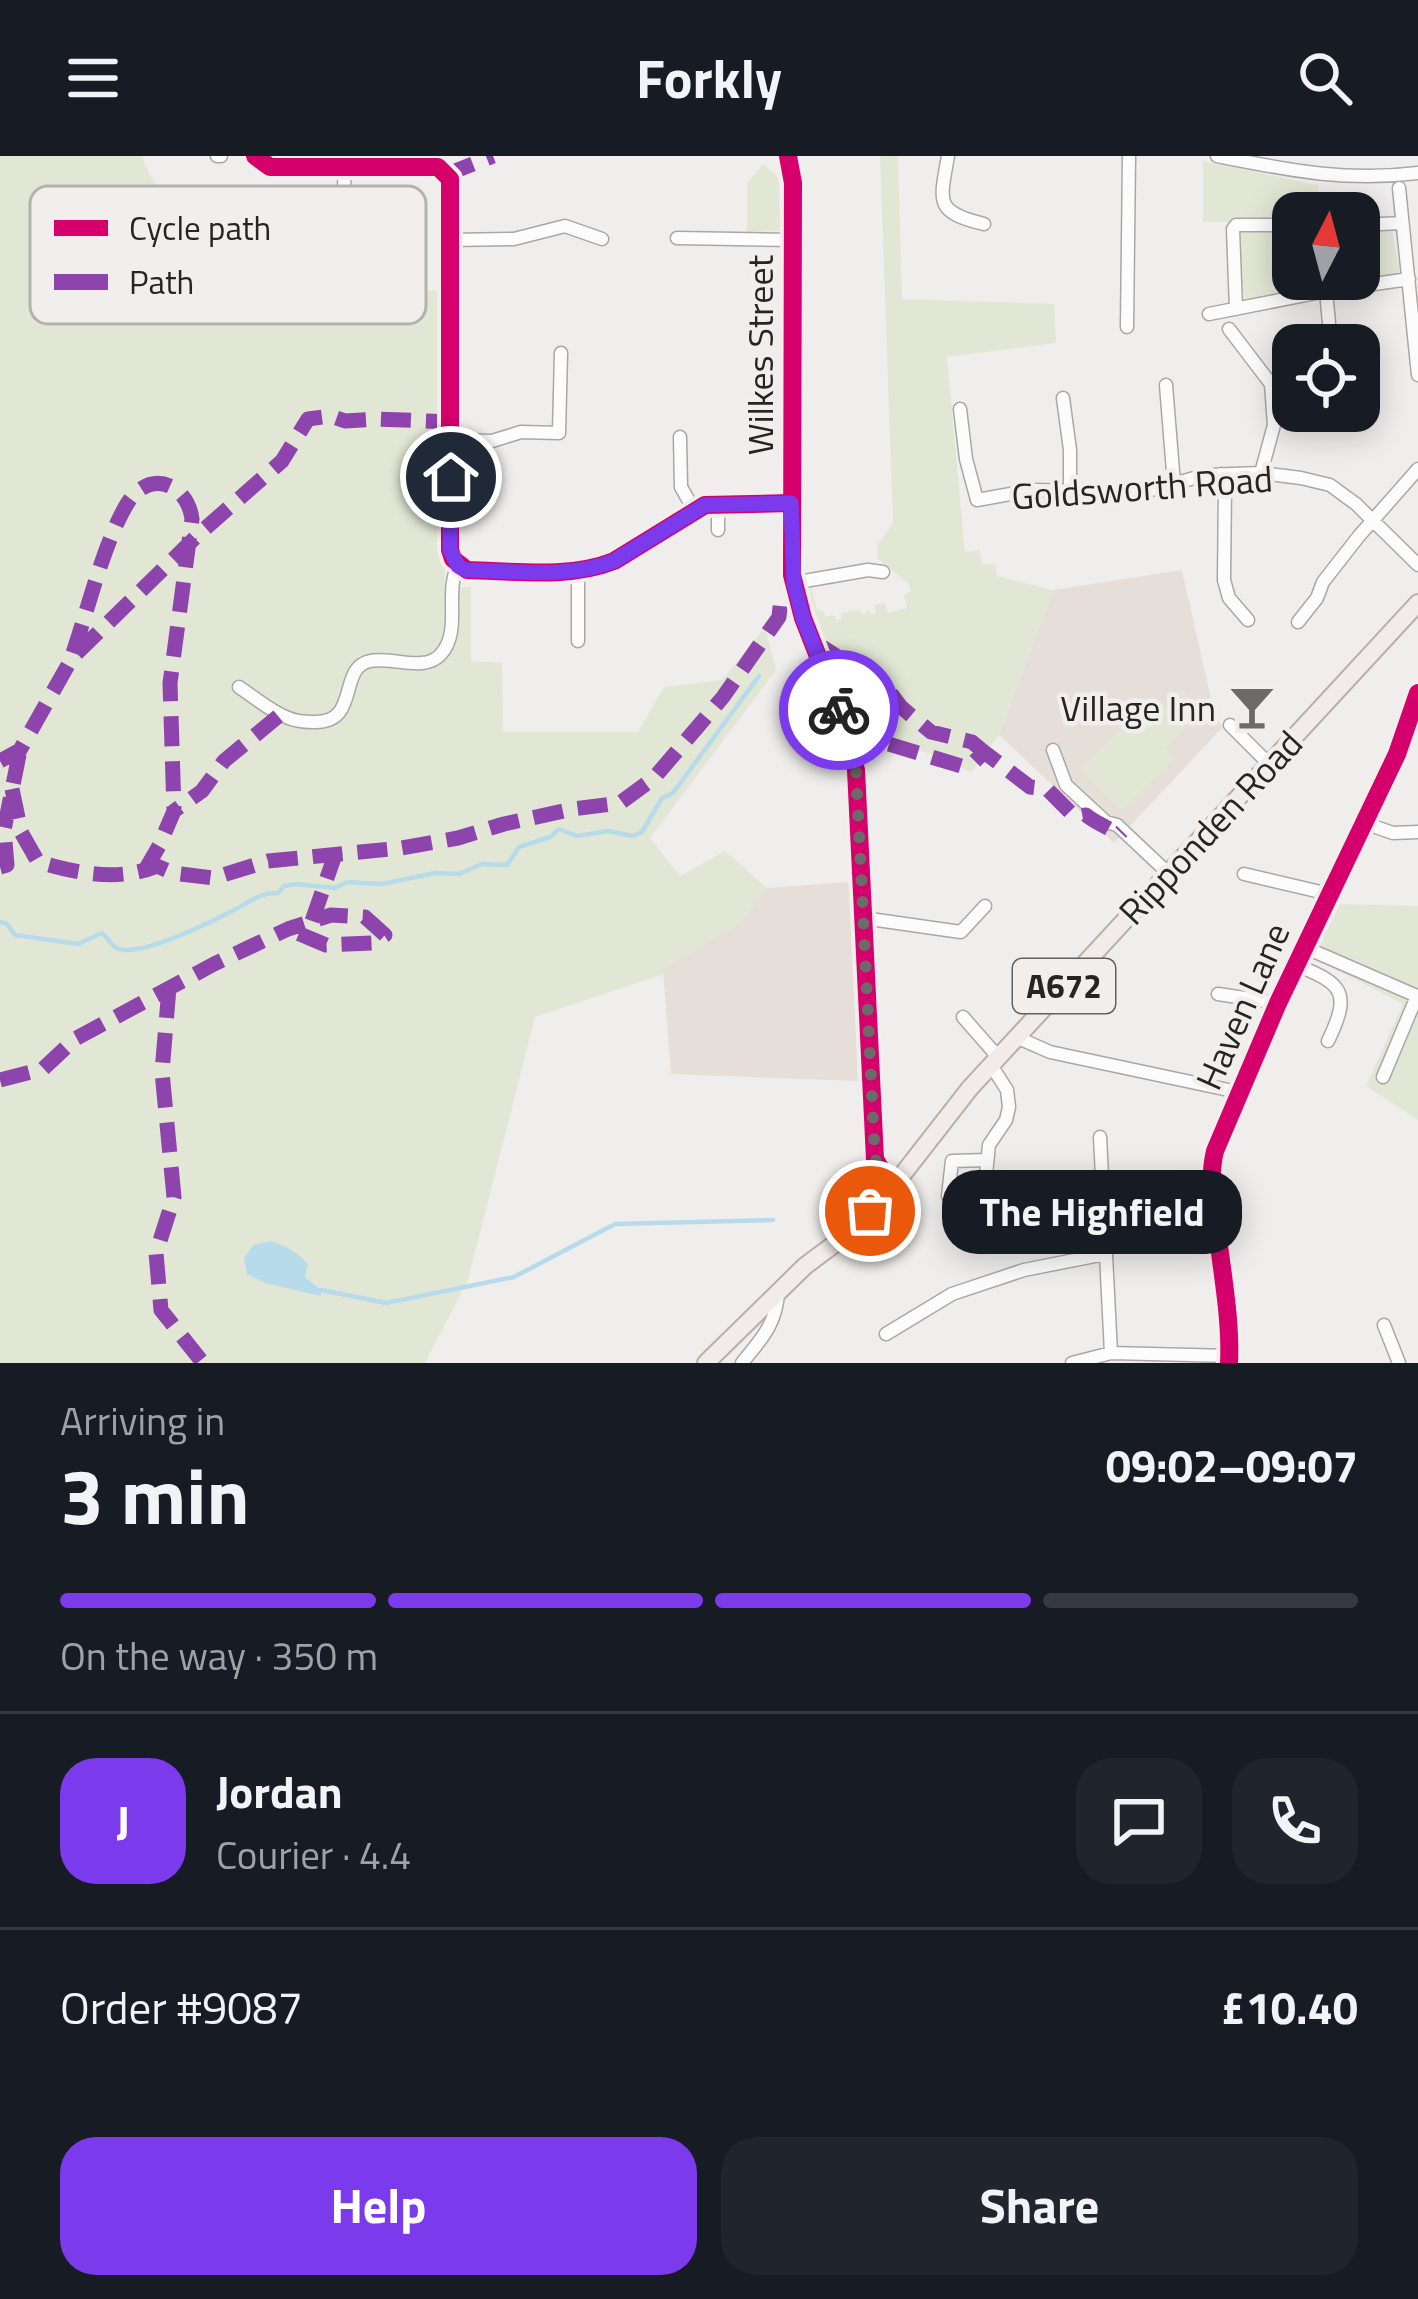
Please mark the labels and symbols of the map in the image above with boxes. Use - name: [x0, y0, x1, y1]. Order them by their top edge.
- legend: [30, 186, 426, 324]
- north arrow: [1272, 192, 1380, 300]
- text: Cycle path: [129, 203, 271, 253]
- street label: Wilkes Street: [732, 254, 787, 455]
- text: Path: [129, 257, 194, 307]
- pin: [400, 426, 502, 528]
- street label: Goldsworth Road: [1010, 450, 1274, 524]
- courier: [779, 650, 899, 770]
- place label: Village Inn: [1060, 680, 1216, 735]
- bar icon: Village Inn: [1227, 682, 1277, 732]
- street label: Ripponden Road: [1105, 717, 1315, 937]
- street label: Haven Lane: [1181, 914, 1303, 1098]
- road number: A672: [1013, 959, 1115, 1013]
- pin: [819, 1160, 921, 1262]
- callout: The Highfield: [942, 1169, 1242, 1253]

